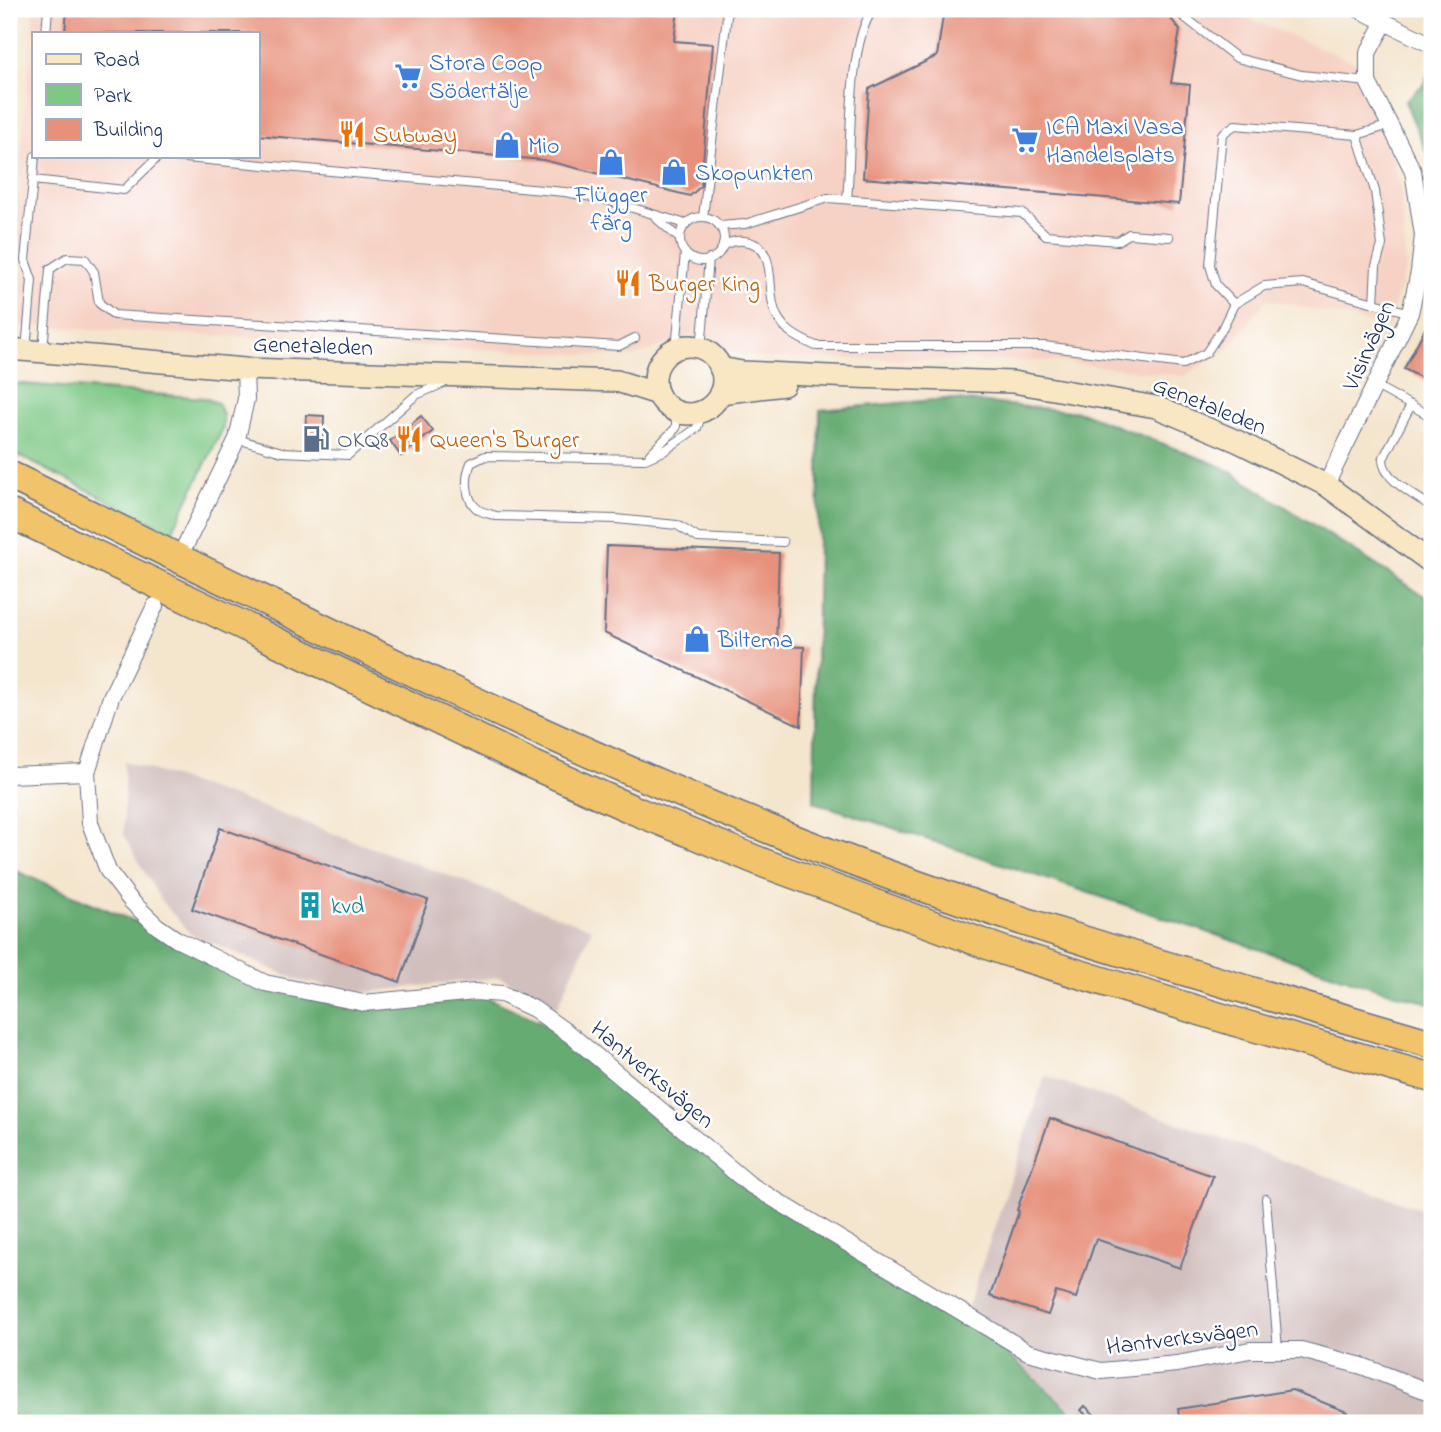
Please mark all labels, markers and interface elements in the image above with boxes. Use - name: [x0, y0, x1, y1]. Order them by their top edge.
- legend: [32, 32, 259, 158]
- text: Road: [94, 46, 140, 76]
- place label: Stora Coop Södertälje: [429, 47, 543, 110]
- supermarket icon: Stora Coop Södertälje: [393, 61, 423, 91]
- text: Park: [94, 82, 133, 112]
- place label: ICA Maxi Vasa Handelsplats: [1046, 111, 1184, 174]
- text: Building: [93, 116, 163, 148]
- restaurant icon: Subway: [337, 119, 367, 149]
- place label: Subway: [373, 119, 457, 155]
- supermarket icon: ICA Maxi Vasa Handelsplats: [1010, 125, 1040, 155]
- shop icon: Mio: [492, 130, 522, 160]
- place label: Mio: [528, 130, 559, 165]
- shop icon: Flügger färg: [596, 147, 626, 177]
- shop icon: Skopunkten: [659, 157, 689, 187]
- place label: Skopunkten: [695, 157, 813, 192]
- place label: Flügger färg: [573, 179, 648, 242]
- restaurant icon: Burger King: [613, 268, 643, 298]
- place label: Burger King: [648, 268, 760, 303]
- street label: Visirvägen: [1334, 295, 1406, 398]
- street label: Genetaleden: [252, 328, 374, 367]
- street label: Genetaleden: [1147, 369, 1271, 446]
- fuel station icon: OKQ8: [301, 424, 331, 454]
- place label: OKQ8: [337, 424, 389, 459]
- restaurant icon: Queen's Burger: [394, 424, 424, 454]
- place label: Queen's Burger: [430, 424, 580, 459]
- shop icon: Biltema: [682, 624, 712, 654]
- place label: Biltema: [717, 624, 793, 659]
- building icon: kvd: [295, 890, 325, 920]
- place label: kvd: [331, 890, 365, 925]
- street label: Hantverksvägen: [582, 1013, 721, 1138]
- street label: Hantverksvägen: [1104, 1313, 1260, 1366]

